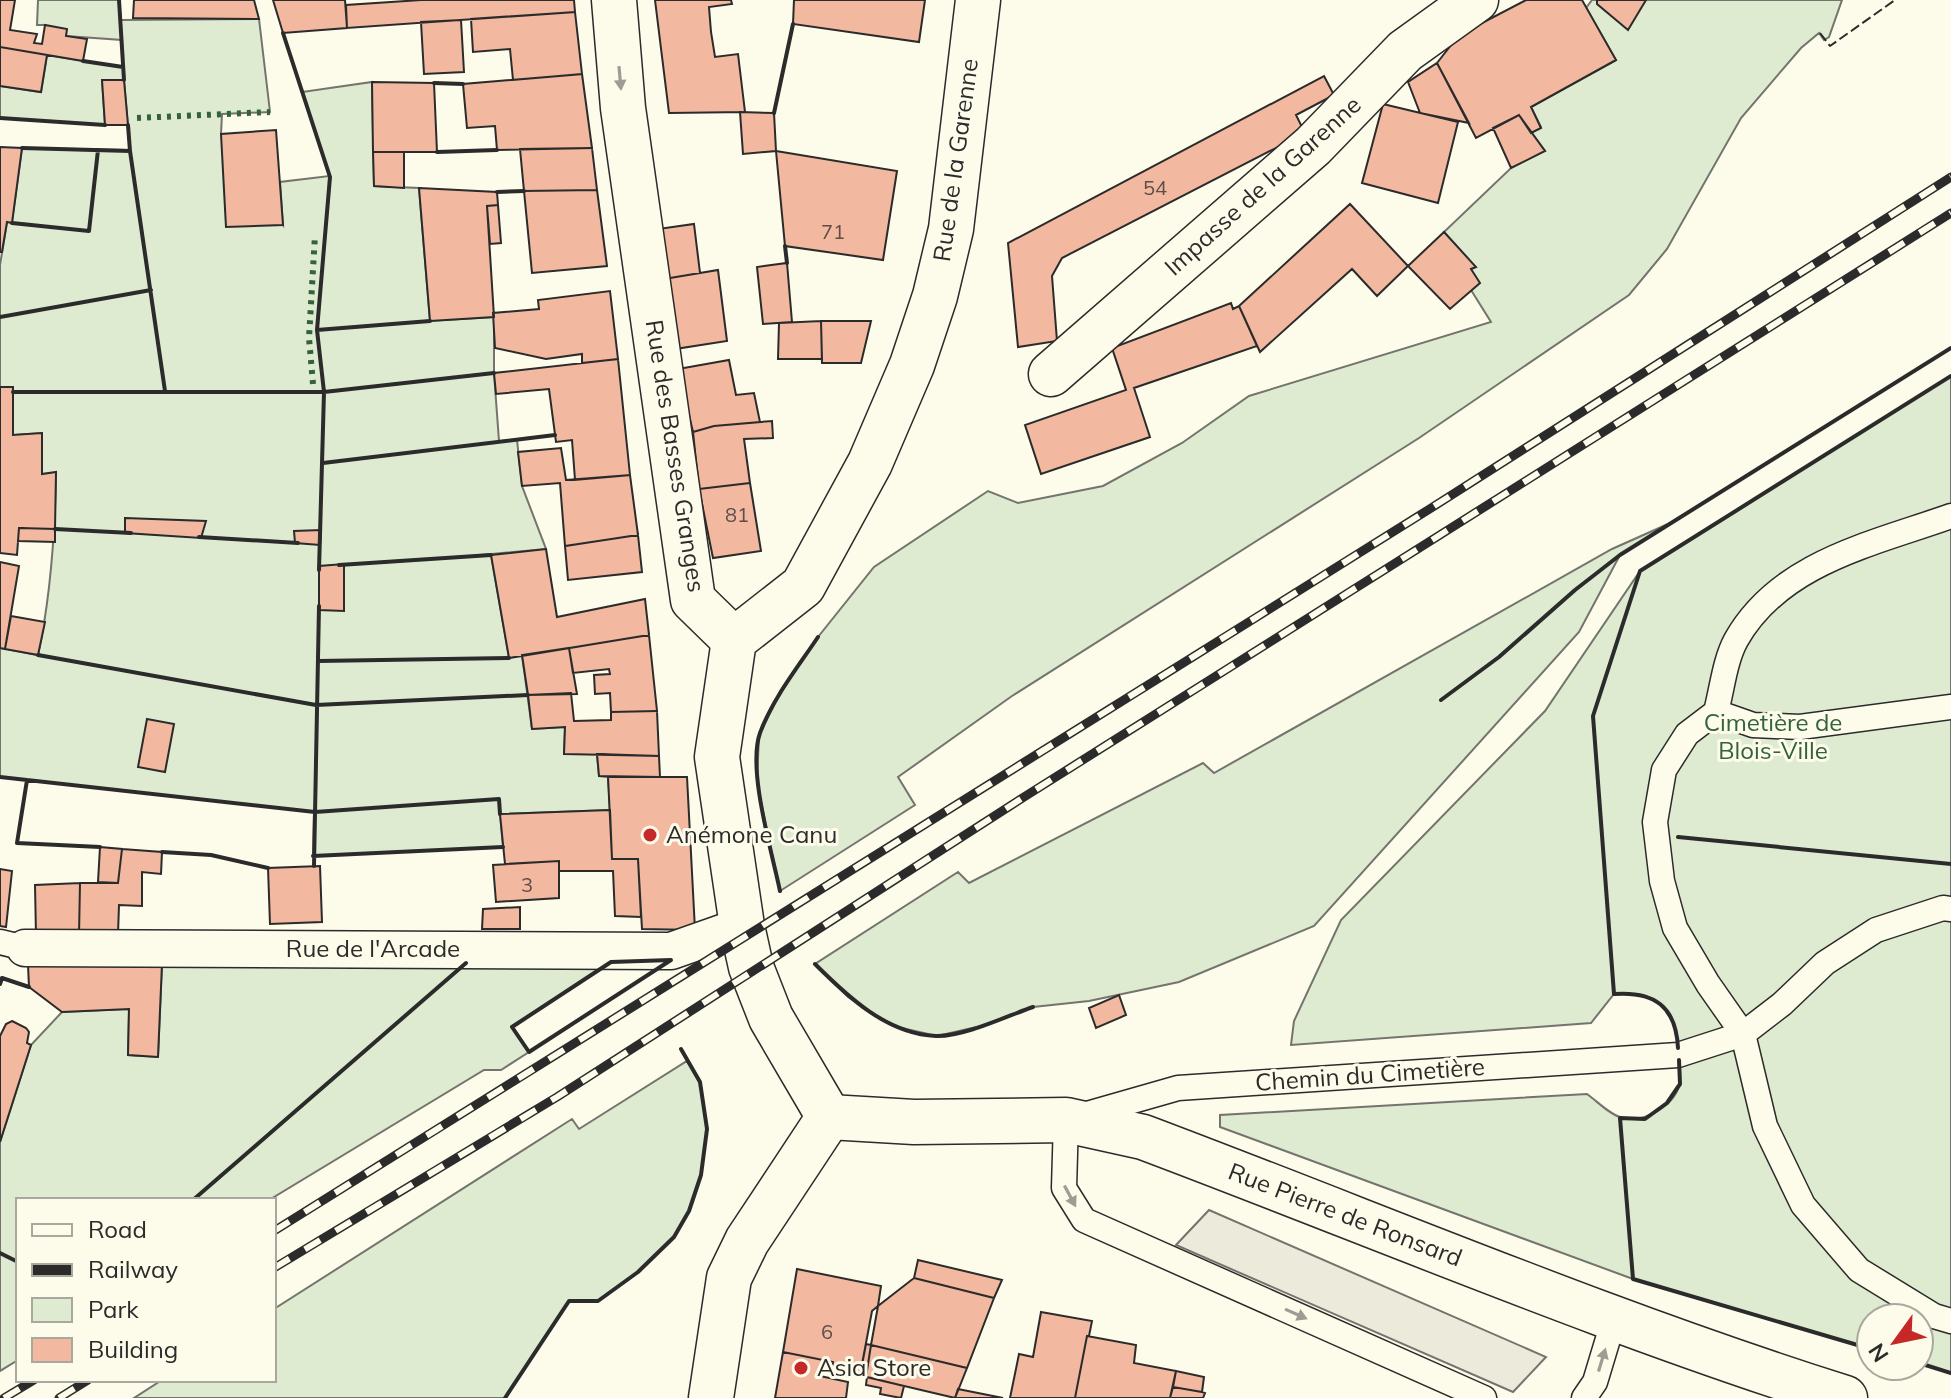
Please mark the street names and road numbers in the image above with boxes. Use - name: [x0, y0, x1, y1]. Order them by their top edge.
- street label: Rue de la Garenne: [926, 56, 984, 263]
- street label: Impasse de la Garenne: [1158, 89, 1367, 281]
- street label: Rue des Basses Granges: [640, 318, 712, 594]
- street label: Rue de l'Arcade: [286, 933, 460, 963]
- street label: Chemin du Cimetière: [1254, 1051, 1486, 1097]
- street label: Rue Pierre de Ronsard: [1224, 1156, 1466, 1272]

